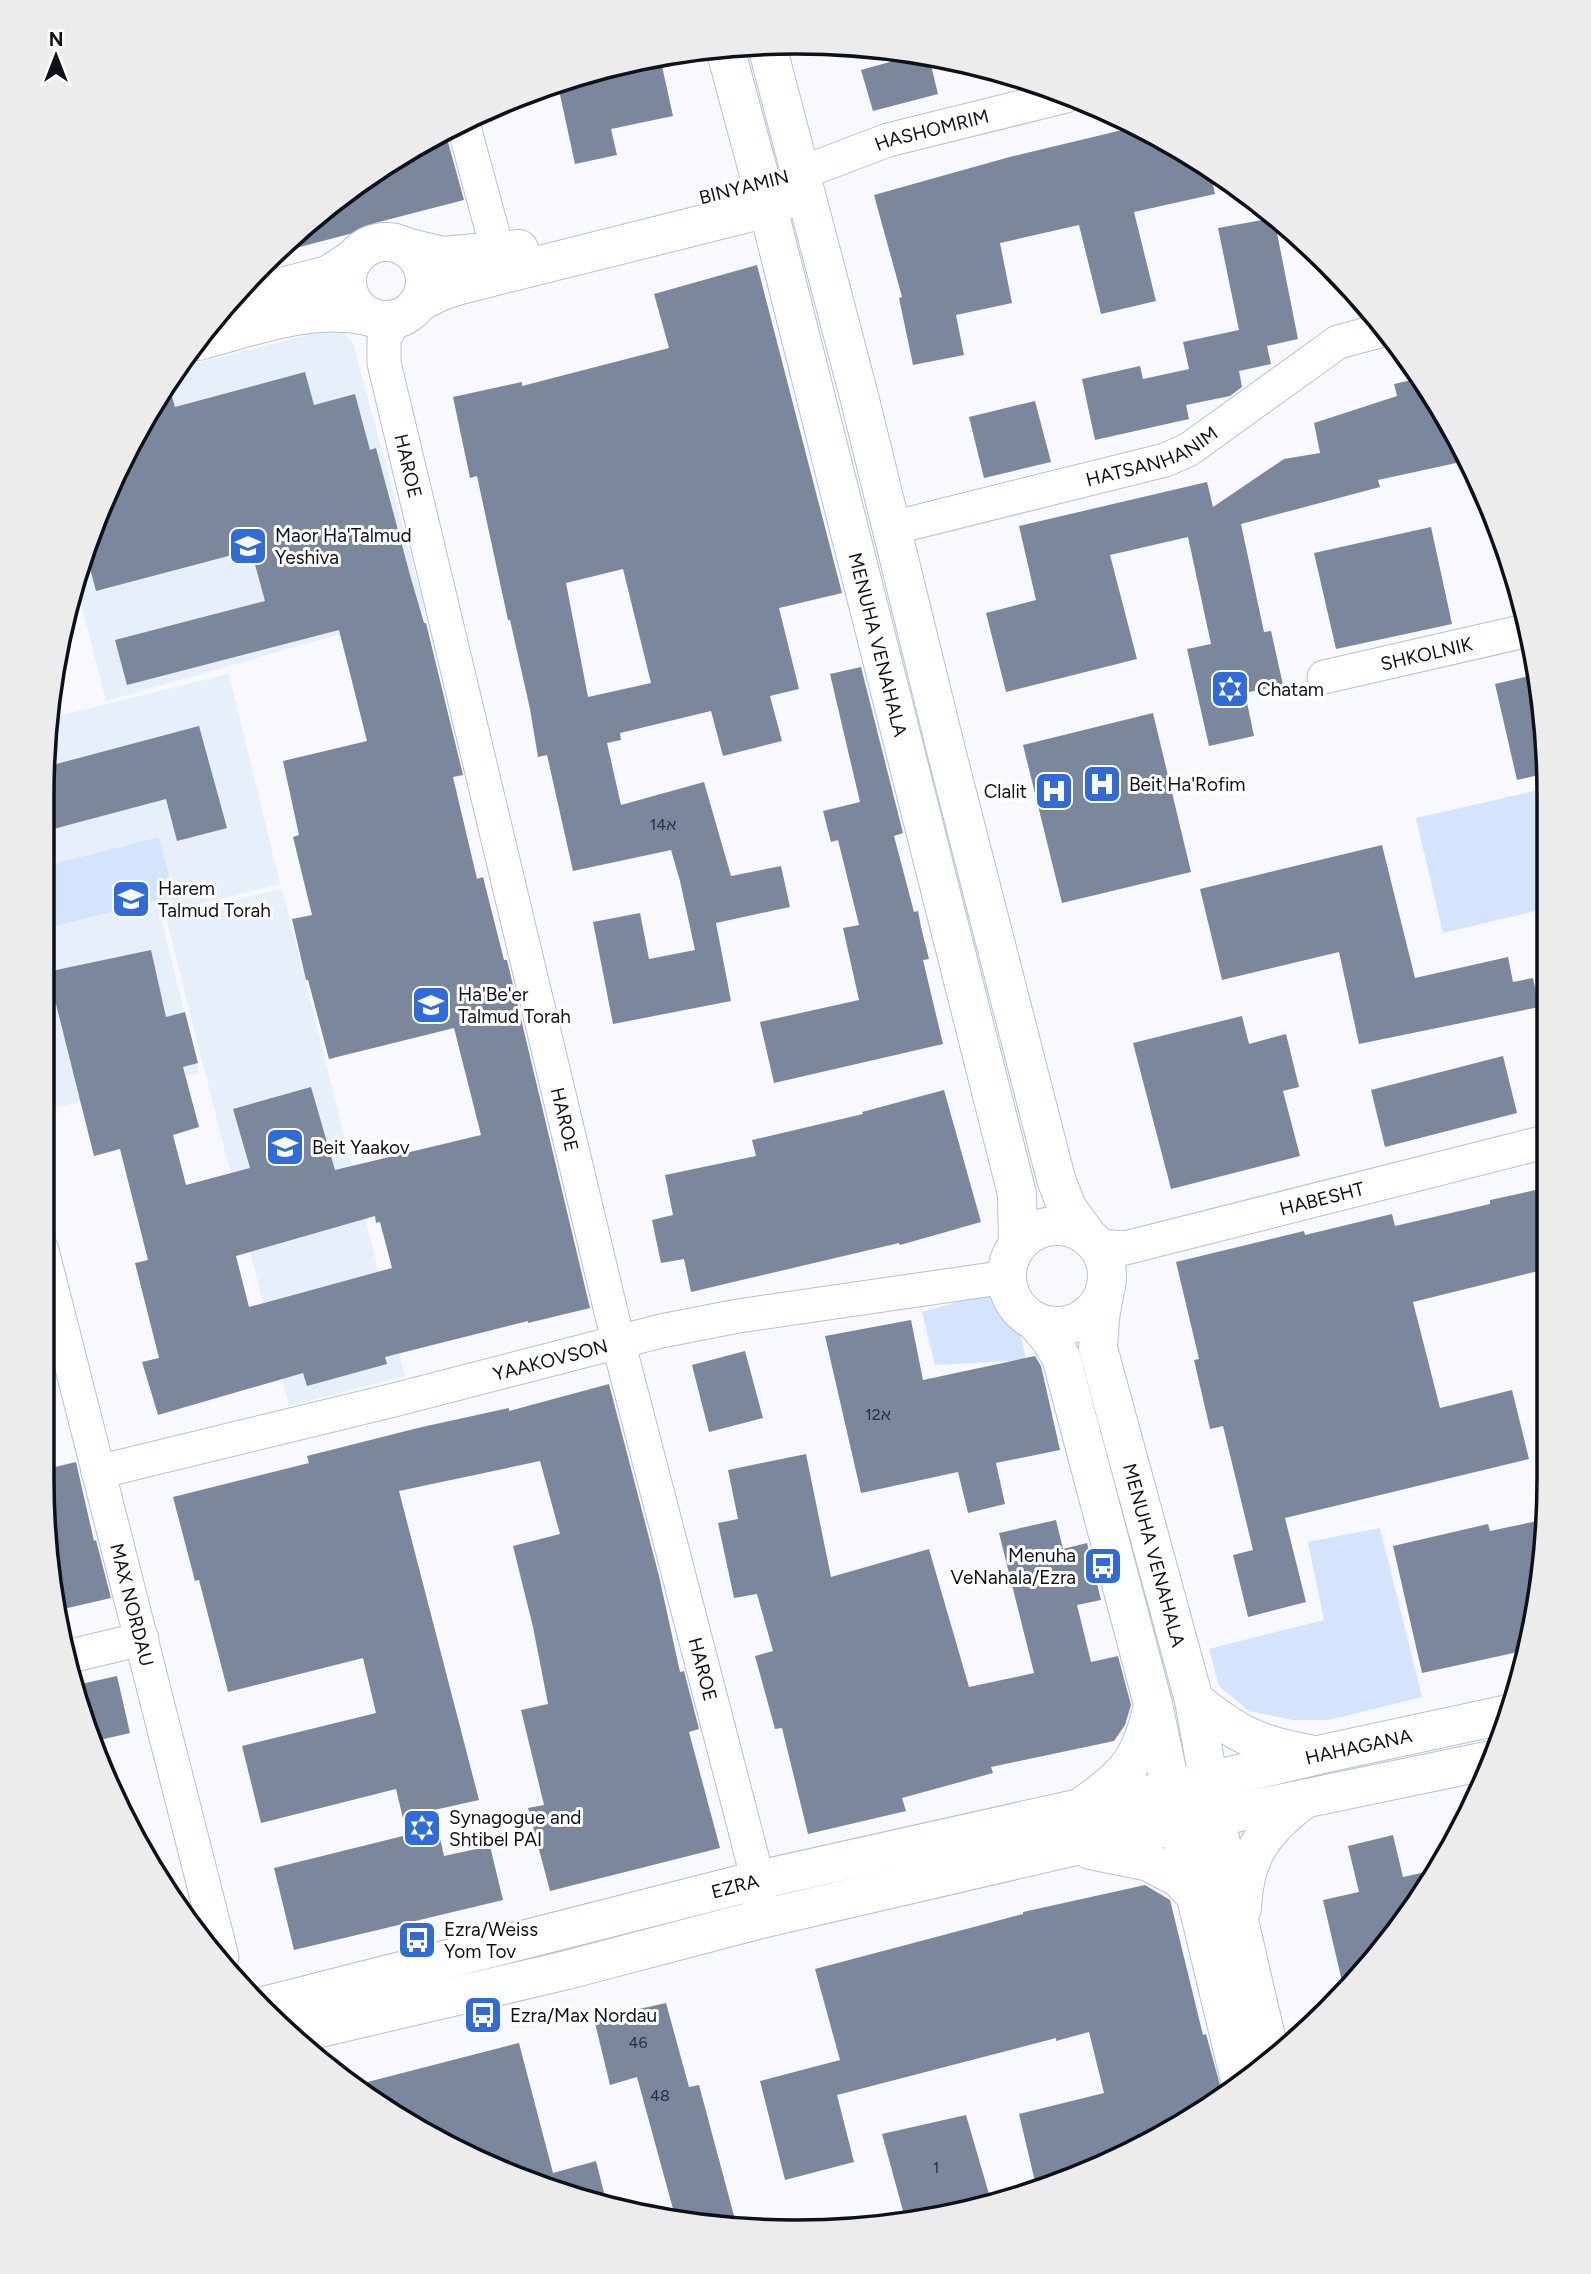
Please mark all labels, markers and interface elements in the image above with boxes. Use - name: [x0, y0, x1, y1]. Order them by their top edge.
- north arrow: [21, 21, 91, 91]
- text: N: [49, 28, 63, 51]
- street label: HASHOMRIM: [871, 104, 991, 156]
- street label: BINYAMIN: [697, 165, 791, 209]
- street label: HATSANHANIM: [1083, 421, 1222, 491]
- street label: HAROE: [390, 432, 427, 500]
- place label: Maor Ha'Talmud Yeshiva: [275, 524, 412, 569]
- school or university icon: Maor Ha'Talmud Yeshiva: [227, 525, 269, 567]
- street label: MENUHA VENAHALA: [844, 550, 913, 739]
- street label: SHKOLNIK: [1378, 632, 1475, 675]
- synagogue icon: Chatam: [1209, 668, 1251, 710]
- place label: Chatam: [1257, 678, 1324, 701]
- hospital icon: Beit Ha'Rofim: [1081, 763, 1123, 805]
- hospital icon: Clalit: [1033, 770, 1075, 812]
- place label: Beit Ha'Rofim: [1129, 773, 1246, 796]
- place label: Clalit: [984, 780, 1027, 803]
- house number: 14א: [650, 815, 676, 834]
- place label: Harem Talmud Torah: [158, 877, 271, 922]
- school or university icon: Harem Talmud Torah: [110, 878, 152, 920]
- place label: Ha'Be'er Talmud Torah: [458, 983, 571, 1028]
- school or university icon: Ha'Be'er Talmud Torah: [410, 984, 452, 1026]
- street label: HAROE: [546, 1085, 584, 1154]
- school or university icon: Beit Yaakov: [264, 1126, 306, 1168]
- place label: Beit Yaakov: [312, 1136, 410, 1159]
- street label: HABESHT: [1277, 1176, 1367, 1220]
- street label: YAAKOVSON: [490, 1334, 610, 1385]
- house number: 12א: [865, 1405, 891, 1424]
- street label: MENUHA VENAHALA: [1118, 1461, 1190, 1649]
- street label: MAX NORDAU: [106, 1541, 159, 1669]
- place label: Menuha VeNahala/Ezra: [951, 1544, 1076, 1589]
- bus stop icon: Menuha VeNahala/Ezra: [1082, 1545, 1124, 1587]
- street label: HAROE: [684, 1635, 723, 1704]
- street label: HAHAGANA: [1303, 1724, 1414, 1769]
- place label: Synagogue and Shtibel PAI: [449, 1806, 581, 1851]
- synagogue icon: Synagogue and Shtibel PAI: [401, 1807, 443, 1849]
- street label: EZRA: [709, 1869, 761, 1903]
- place label: Ezra/Weiss Yom Tov: [444, 1918, 538, 1963]
- bus stop icon: Ezra/Weiss Yom Tov: [396, 1919, 438, 1961]
- bus stop icon: Ezra/Max Nordau: [462, 1994, 504, 2036]
- place label: Ezra/Max Nordau: [510, 2004, 657, 2027]
- house number: 46: [629, 2033, 648, 2052]
- house number: 48: [650, 2086, 670, 2105]
- house number: 1: [933, 2158, 939, 2177]

